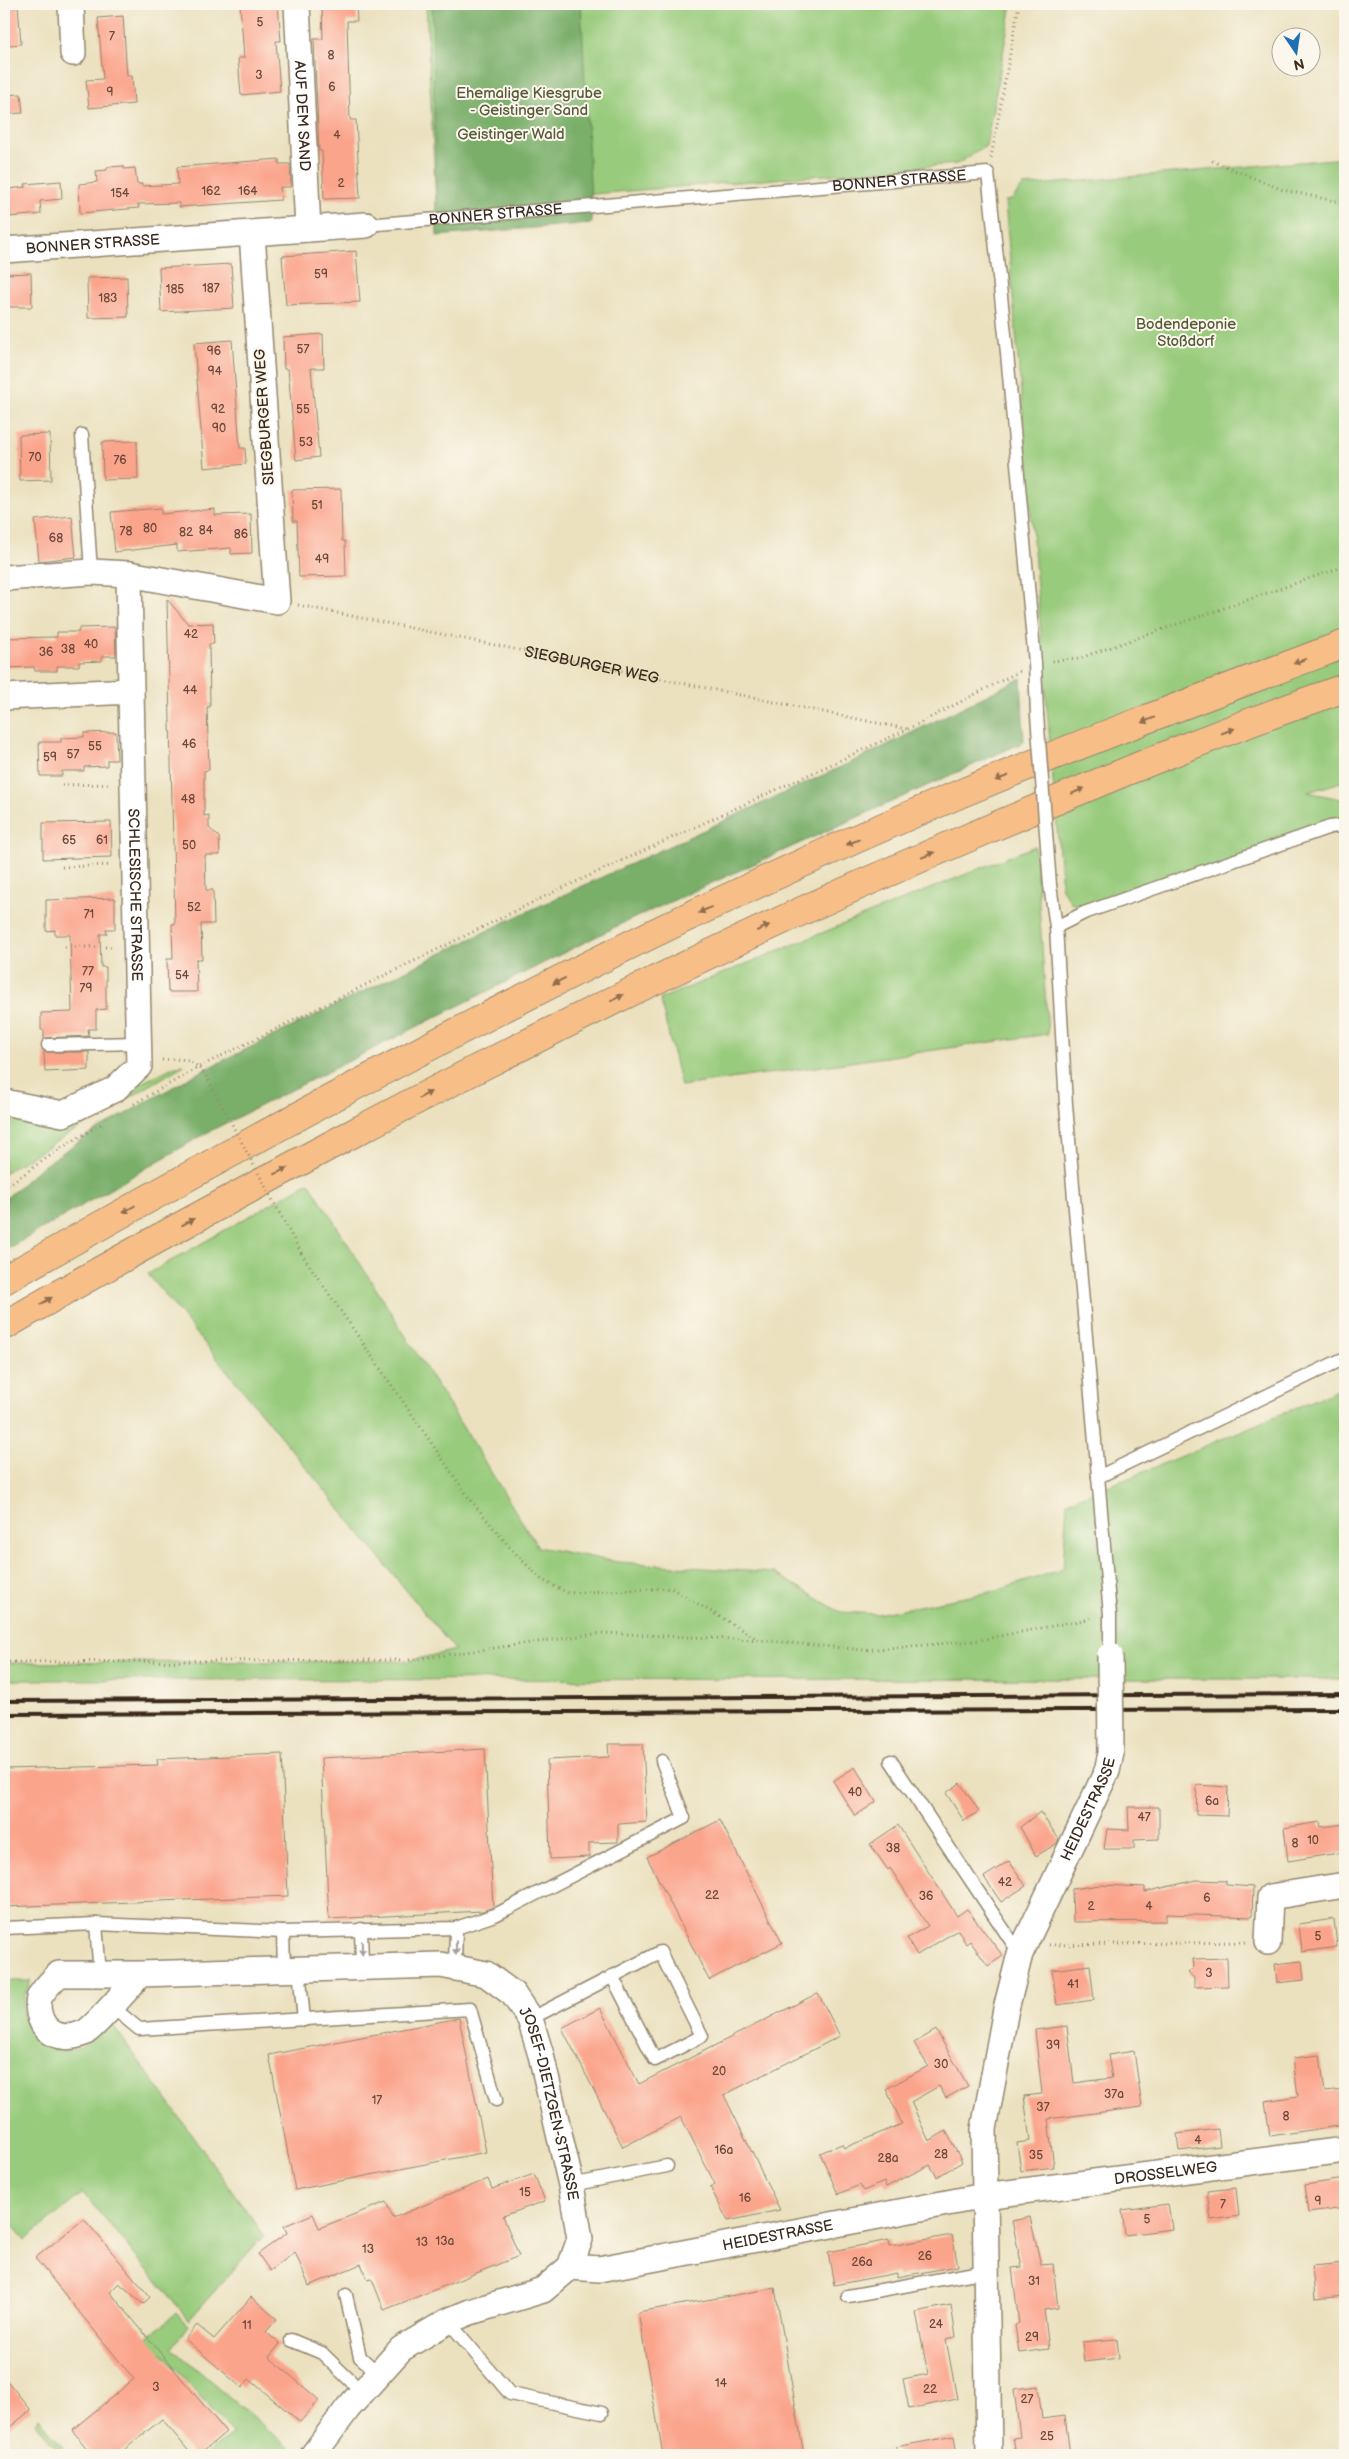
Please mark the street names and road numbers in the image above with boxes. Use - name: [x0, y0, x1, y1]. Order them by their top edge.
- street label: AUF DEM SAND: [290, 60, 314, 172]
- street label: BONNER STRASSE: [831, 166, 967, 196]
- street label: BONNER STRASSE: [428, 200, 563, 230]
- street label: BONNER STRASSE: [25, 230, 161, 258]
- street label: SIEGBURGER WEG: [250, 348, 279, 486]
- street label: SIEGBURGER WEG: [523, 642, 661, 688]
- street label: SCHLESISCHE STRASSE: [124, 808, 146, 982]
- street label: HEIDESTRASSE: [1057, 1756, 1120, 1864]
- street label: JOSEF-DIETZGEN-STRASSE: [514, 2003, 582, 2202]
- street label: DROSSELWEG: [1113, 2157, 1218, 2189]
- street label: HEIDESTRASSE: [721, 2216, 835, 2255]

